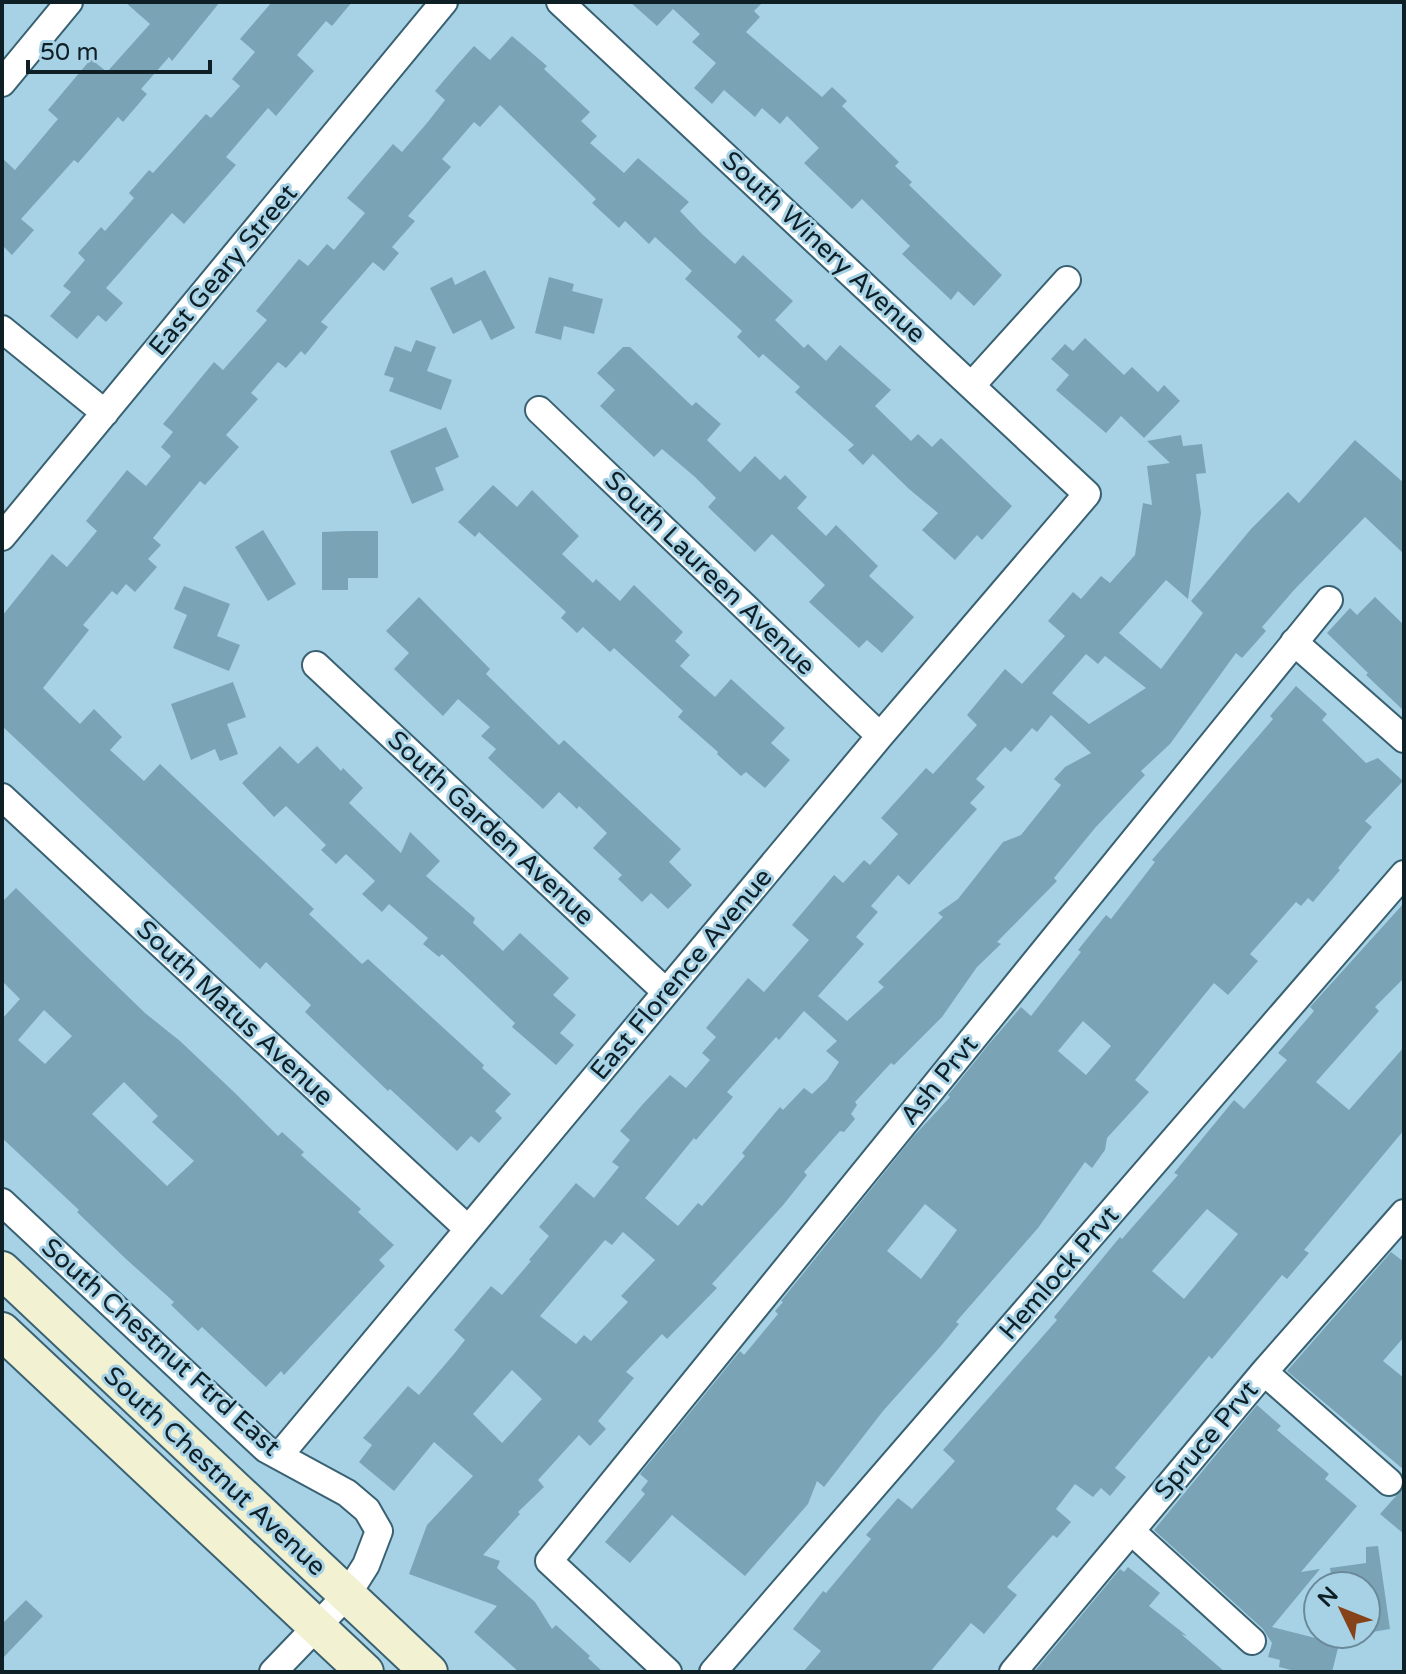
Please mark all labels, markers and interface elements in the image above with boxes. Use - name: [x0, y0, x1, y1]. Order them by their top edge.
- scale bar: [28, 24, 210, 74]
- text: 50 m: [40, 38, 98, 67]
- street label: South Winery Avenue: [716, 145, 932, 349]
- street label: East Geary Street: [142, 178, 304, 362]
- street label: South Laureen Avenue: [598, 465, 822, 681]
- street label: South Garden Avenue: [381, 724, 601, 932]
- street label: East Florence Avenue: [584, 862, 778, 1086]
- street label: South Matus Avenue: [130, 914, 340, 1112]
- street label: Ash Prvt: [894, 1029, 984, 1131]
- street label: Hemlock Prvt: [993, 1200, 1125, 1346]
- street label: South Chestnut Ftrd East: [35, 1232, 287, 1462]
- street label: South Chestnut Avenue: [97, 1360, 333, 1582]
- street label: Spruce Prvt: [1148, 1375, 1264, 1505]
- north arrow: [1302, 1570, 1382, 1650]
- text: N: [1313, 1582, 1344, 1612]

